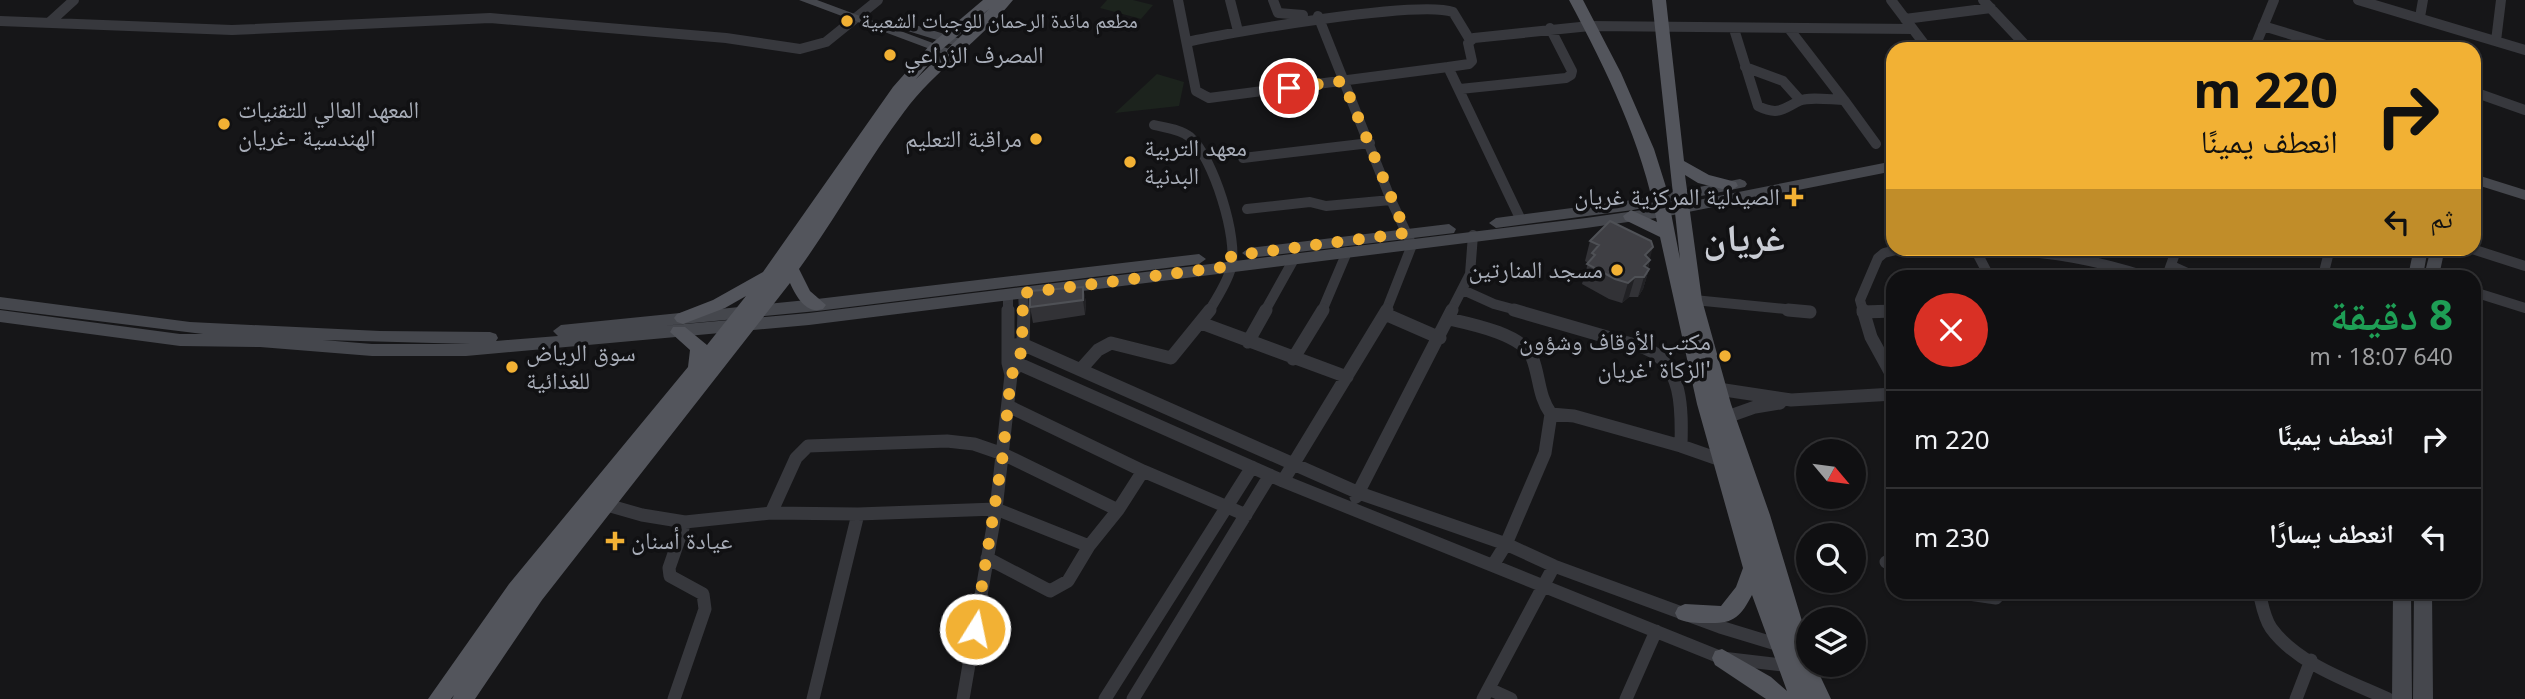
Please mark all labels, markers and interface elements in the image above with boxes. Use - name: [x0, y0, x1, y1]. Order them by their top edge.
- place label: مطعم مائدة الرحمان للوجبات الشعبية: [861, 6, 1138, 35]
- marker: مطعم مائدة الرحمان للوجبات الشعبية: [839, 13, 855, 29]
- place label: المصرف الزراعي: [904, 37, 1044, 74]
- marker: المصرف الزراعي: [882, 47, 898, 63]
- text: 220 m: [2193, 56, 2338, 122]
- pin: [1259, 58, 1319, 118]
- icon: arrive: [1270, 69, 1308, 107]
- icon: right: [2362, 70, 2453, 161]
- place label: المعهد العالي للتقنيات الهندسية -غريان: [238, 92, 419, 153]
- marker: المعهد العالي للتقنيات الهندسية -غريان: [216, 116, 232, 132]
- text: انعطف يمينًا: [2201, 119, 2338, 162]
- place label: مراقبة التعليم: [905, 121, 1022, 155]
- place label: معهد التربية البدنية: [1144, 130, 1247, 191]
- marker: مراقبة التعليم: [1028, 131, 1044, 147]
- marker: معهد التربية البدنية: [1122, 154, 1138, 170]
- place label: الصيدلية المركزية غريان: [1574, 179, 1780, 212]
- marker: الصيدلية المركزية غريان: [1786, 189, 1802, 205]
- text: ثم: [2430, 200, 2453, 236]
- icon: left: [2378, 203, 2416, 241]
- district label: غريان: [1703, 210, 1785, 262]
- place label: مسجد المنارتين: [1469, 252, 1603, 285]
- marker: مسجد المنارتين: [1609, 262, 1625, 278]
- text: 8 دقيقة: [2330, 285, 2453, 342]
- button: close: [1914, 293, 1988, 367]
- place label: مكتب الأوقاف وشؤون الزكاة 'غريان': [1519, 324, 1711, 385]
- place label: سوق الرياض للغذائية: [526, 335, 636, 396]
- text: 640 m · 18:07: [2309, 340, 2453, 372]
- marker: مكتب الأوقاف وشؤون الزكاة 'غريان': [1717, 348, 1733, 364]
- marker: سوق الرياض للغذائية: [504, 359, 520, 375]
- text: انعطف يمينًا: [2277, 417, 2394, 453]
- icon: right: [2415, 420, 2453, 458]
- text: 220 m: [1914, 421, 1990, 457]
- north arrow: [1796, 439, 1866, 509]
- map controls: [1796, 439, 1866, 677]
- text: انعطف يسارًا: [2269, 515, 2394, 551]
- icon: left: [2415, 518, 2453, 556]
- text: 230 m: [1914, 519, 1990, 555]
- place label: عيادة أسنان: [631, 523, 732, 556]
- button: search: [1796, 523, 1866, 593]
- marker: عيادة أسنان: [605, 531, 625, 551]
- position arrow: [938, 592, 1012, 666]
- button: layers: [1796, 607, 1866, 677]

